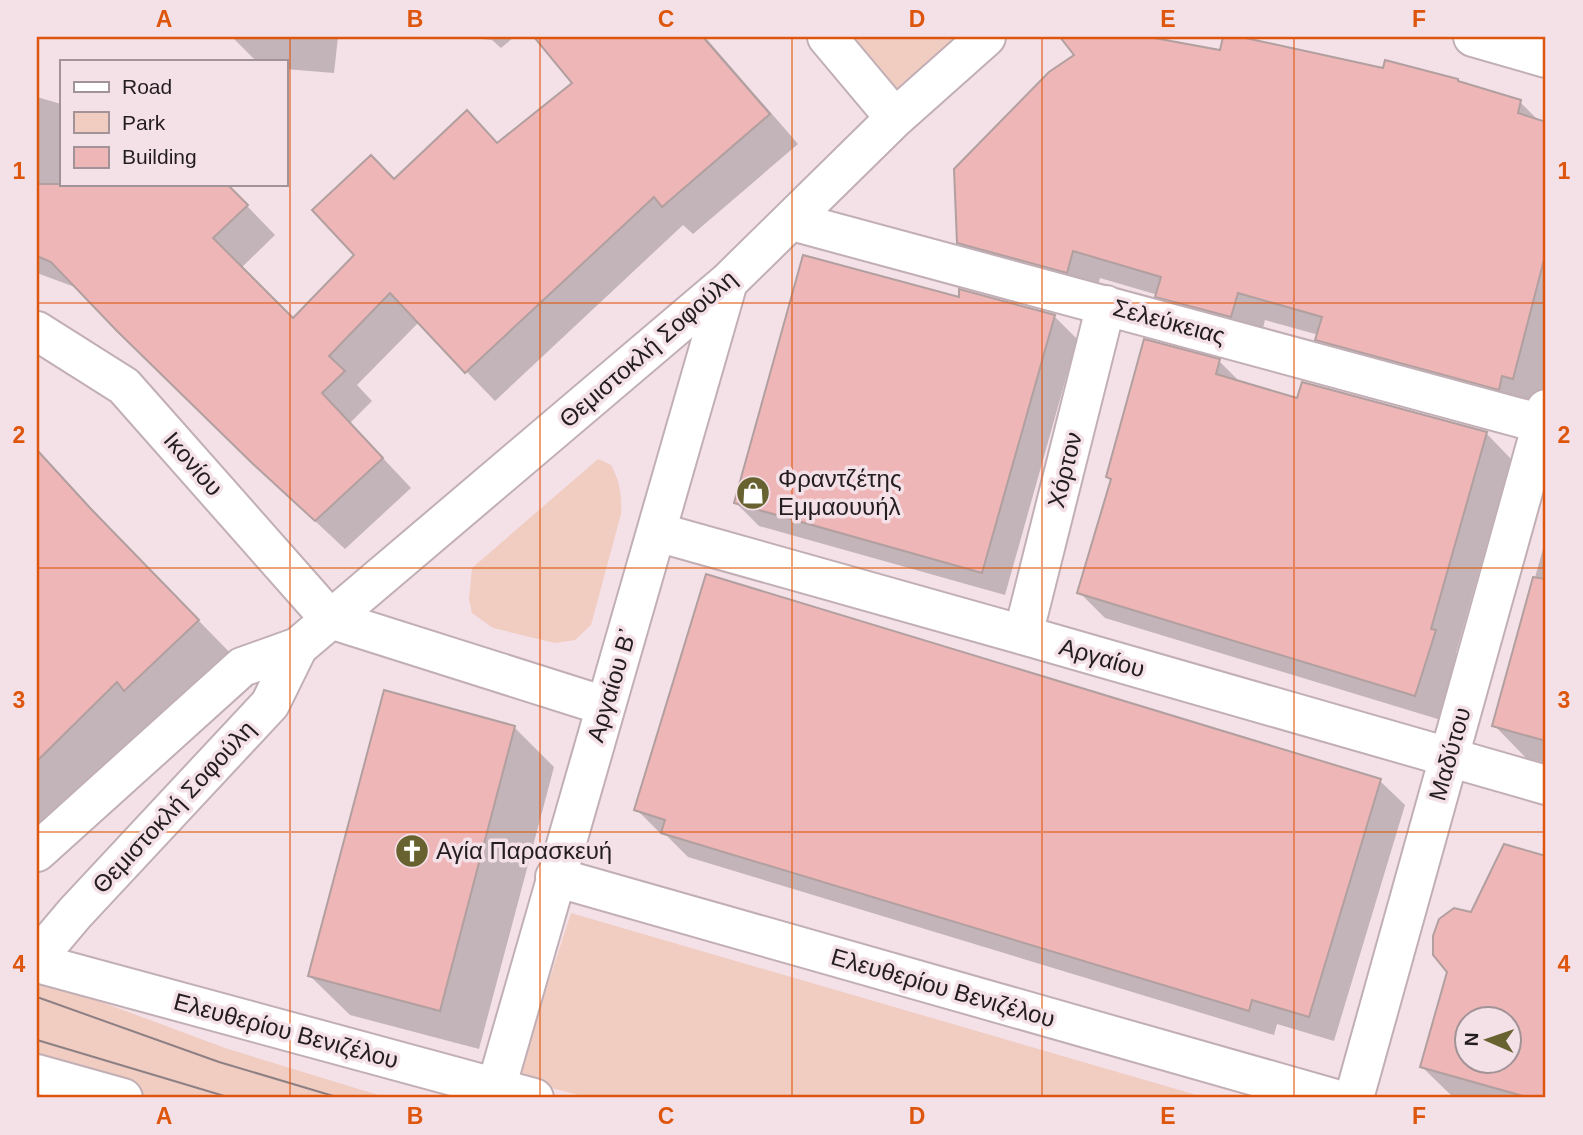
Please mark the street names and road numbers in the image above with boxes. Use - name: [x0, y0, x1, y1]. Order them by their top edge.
- street label: Θεμιστοκλή Σοφούλη: [554, 264, 742, 433]
- street label: Σελεύκειας: [1110, 294, 1228, 349]
- street label: Ικονίου: [158, 426, 228, 501]
- street label: Χόρτον: [1042, 429, 1087, 511]
- street label: Αργαίου Β᾽: [581, 624, 642, 745]
- street label: Αργαίου: [1056, 633, 1148, 683]
- street label: Μαδύτου: [1423, 704, 1476, 804]
- street label: Θεμιστοκλή Σοφούλη: [87, 715, 260, 898]
- street label: Ελευθερίου Βενιζέλου: [828, 943, 1058, 1032]
- street label: Ελευθερίου Βενιζέλου: [171, 988, 401, 1074]

